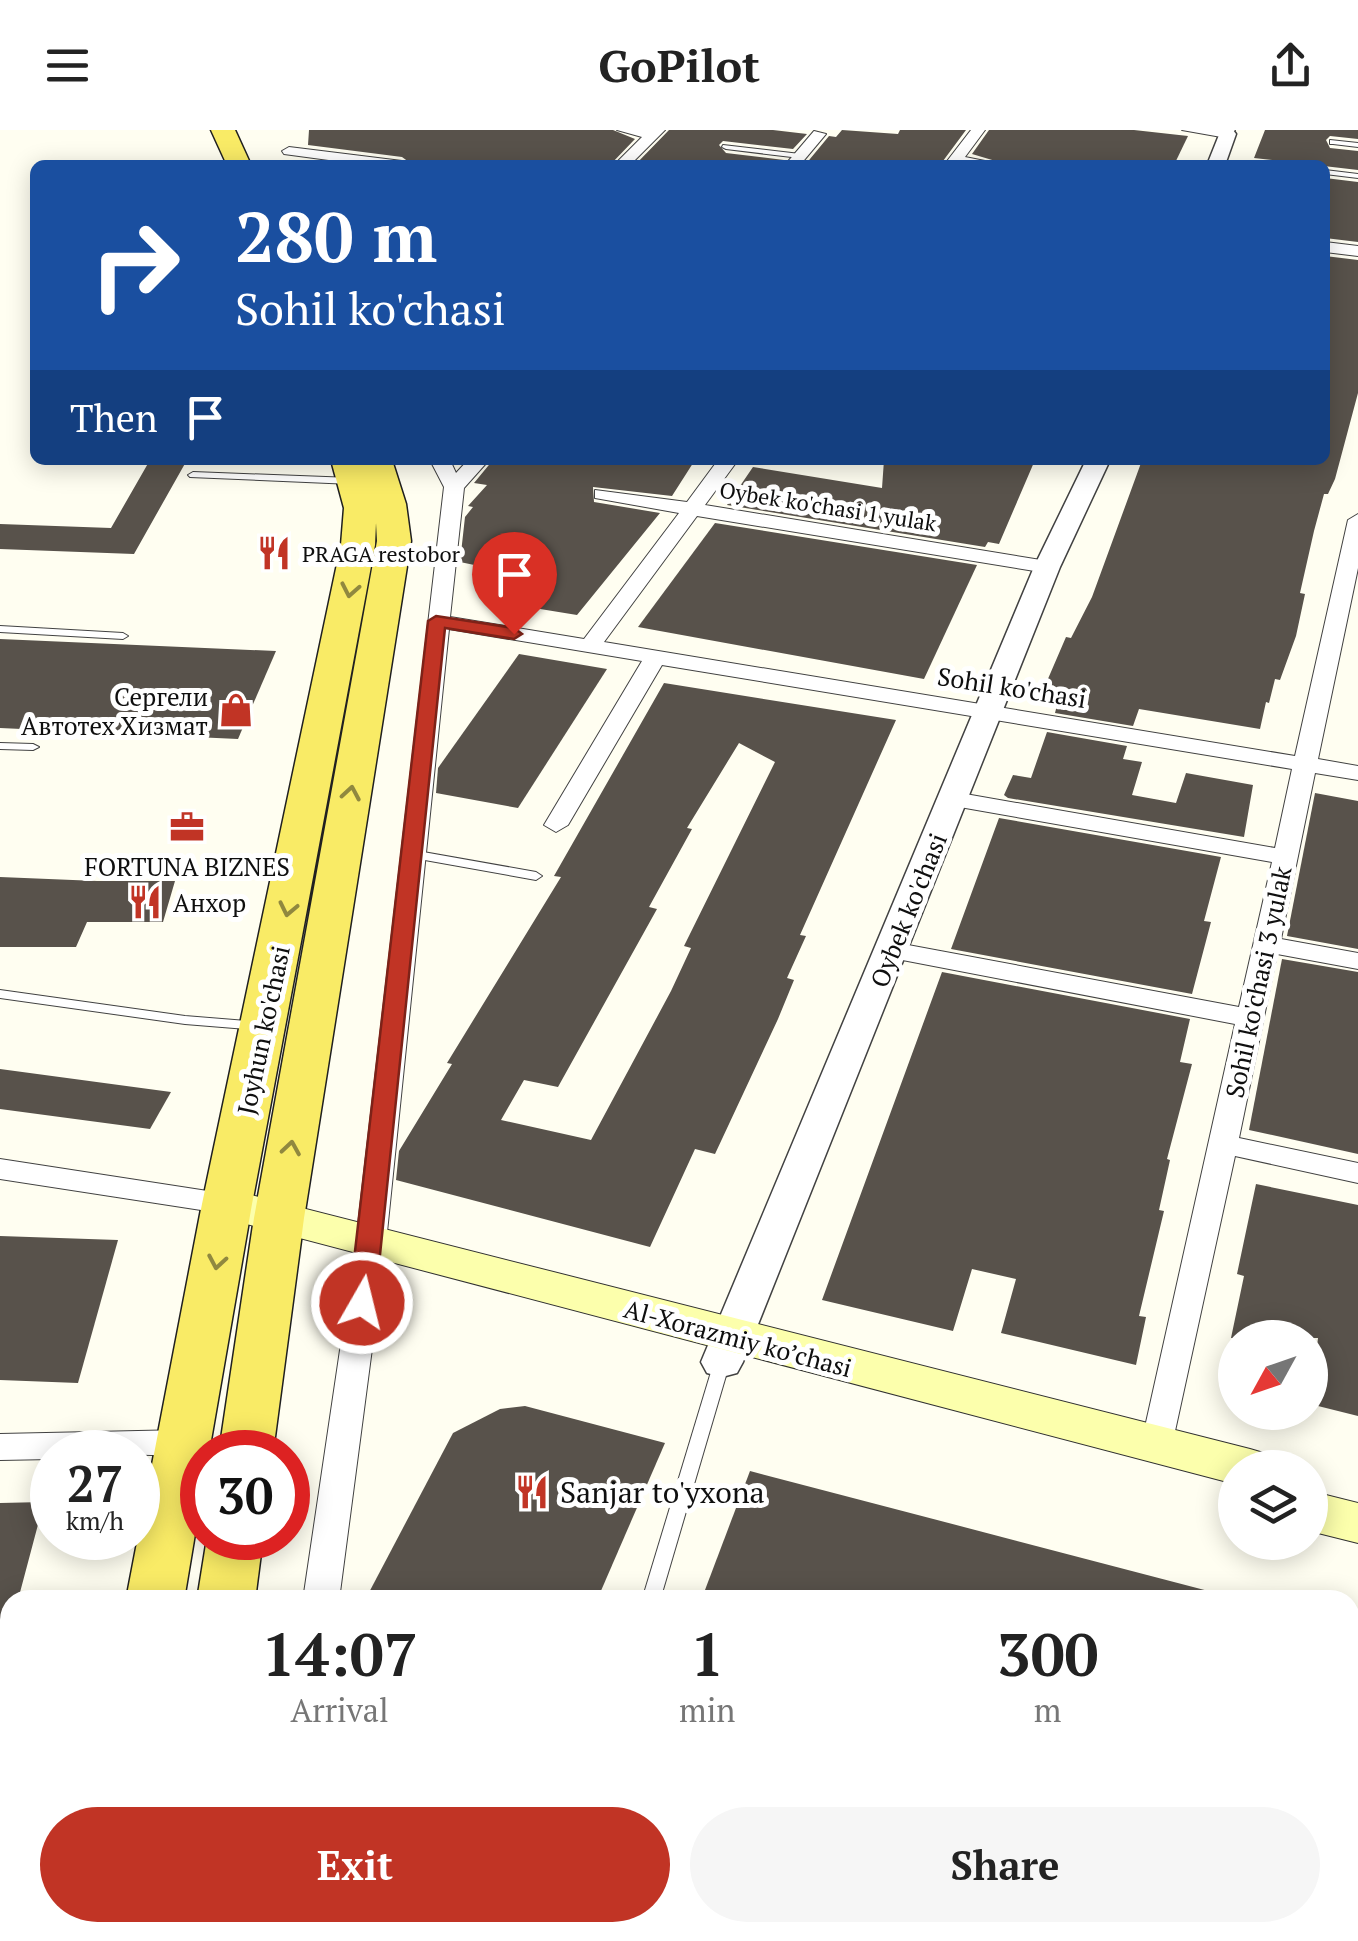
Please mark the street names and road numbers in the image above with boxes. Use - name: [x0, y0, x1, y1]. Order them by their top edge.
- street label: Oybek ko'chasi 1 yulak: [717, 475, 939, 538]
- street label: Sohil ko'chasi: [935, 659, 1089, 715]
- street label: Oybek ko'chasi: [862, 828, 954, 992]
- street label: Sohil ko'chasi 3 yulak: [1217, 863, 1299, 1101]
- street label: Joyhun ko'chasi: [229, 943, 297, 1117]
- street label: Al-Xorazmiy ko’chasi: [620, 1292, 856, 1384]

